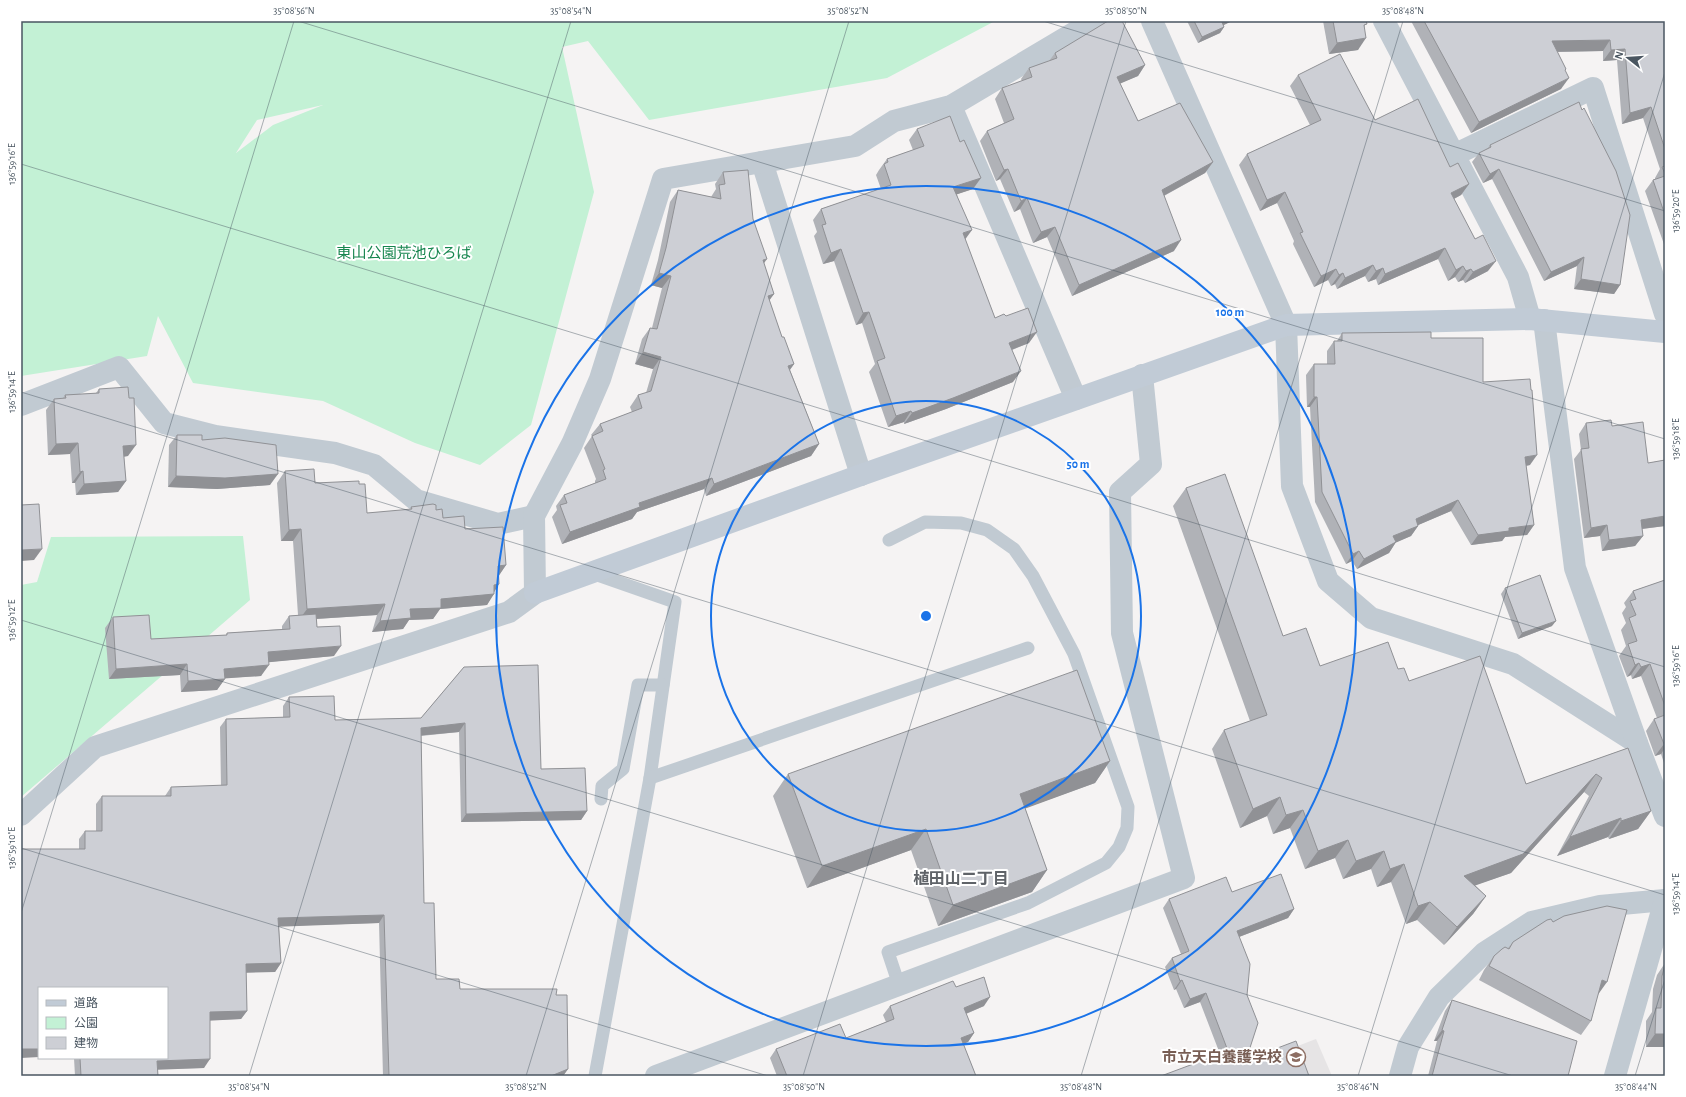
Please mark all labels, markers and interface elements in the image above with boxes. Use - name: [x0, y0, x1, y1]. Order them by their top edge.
- text: 35°08'56"N: [273, 6, 315, 16]
- text: 35°08'54"N: [550, 6, 592, 16]
- text: 35°08'52"N: [827, 6, 869, 16]
- text: 35°08'50"N: [1105, 6, 1147, 16]
- text: 35°08'48"N: [1382, 6, 1424, 16]
- north arrow: [1608, 38, 1648, 78]
- text: N: [1613, 50, 1625, 60]
- text: 136°59'16"E: [7, 143, 17, 185]
- text: 136°59'20"E: [1671, 189, 1681, 233]
- park label: 東山公園荒池ひろば: [336, 245, 472, 261]
- text: 100 m: [1216, 306, 1244, 318]
- text: 136°59'14"E: [7, 371, 17, 413]
- text: 136°59'18"E: [1671, 418, 1681, 460]
- text: 50 m: [1067, 458, 1090, 470]
- text: 136°59'12"E: [7, 599, 17, 641]
- centre of rings: [919, 609, 933, 623]
- text: 136°59'16"E: [1671, 645, 1681, 687]
- text: 136°59'10"E: [7, 827, 17, 869]
- district label: 植田山二丁目: [913, 869, 1009, 887]
- text: 136°59'14"E: [1671, 873, 1681, 915]
- legend: [38, 987, 168, 1059]
- text: 道路: [74, 996, 98, 1009]
- text: 公園: [74, 1017, 98, 1029]
- text: 建物: [74, 1036, 98, 1049]
- school or university icon: 市立天白養護学校: [1285, 1046, 1307, 1068]
- place label: 市立天白養護学校: [1162, 1048, 1282, 1065]
- text: 35°08'54"N: [228, 1082, 270, 1092]
- text: 35°08'52"N: [505, 1082, 547, 1092]
- text: 35°08'50"N: [783, 1082, 825, 1092]
- text: 35°08'48"N: [1060, 1082, 1102, 1092]
- text: 35°08'46"N: [1337, 1082, 1379, 1092]
- text: 35°08'44"N: [1615, 1082, 1657, 1092]

